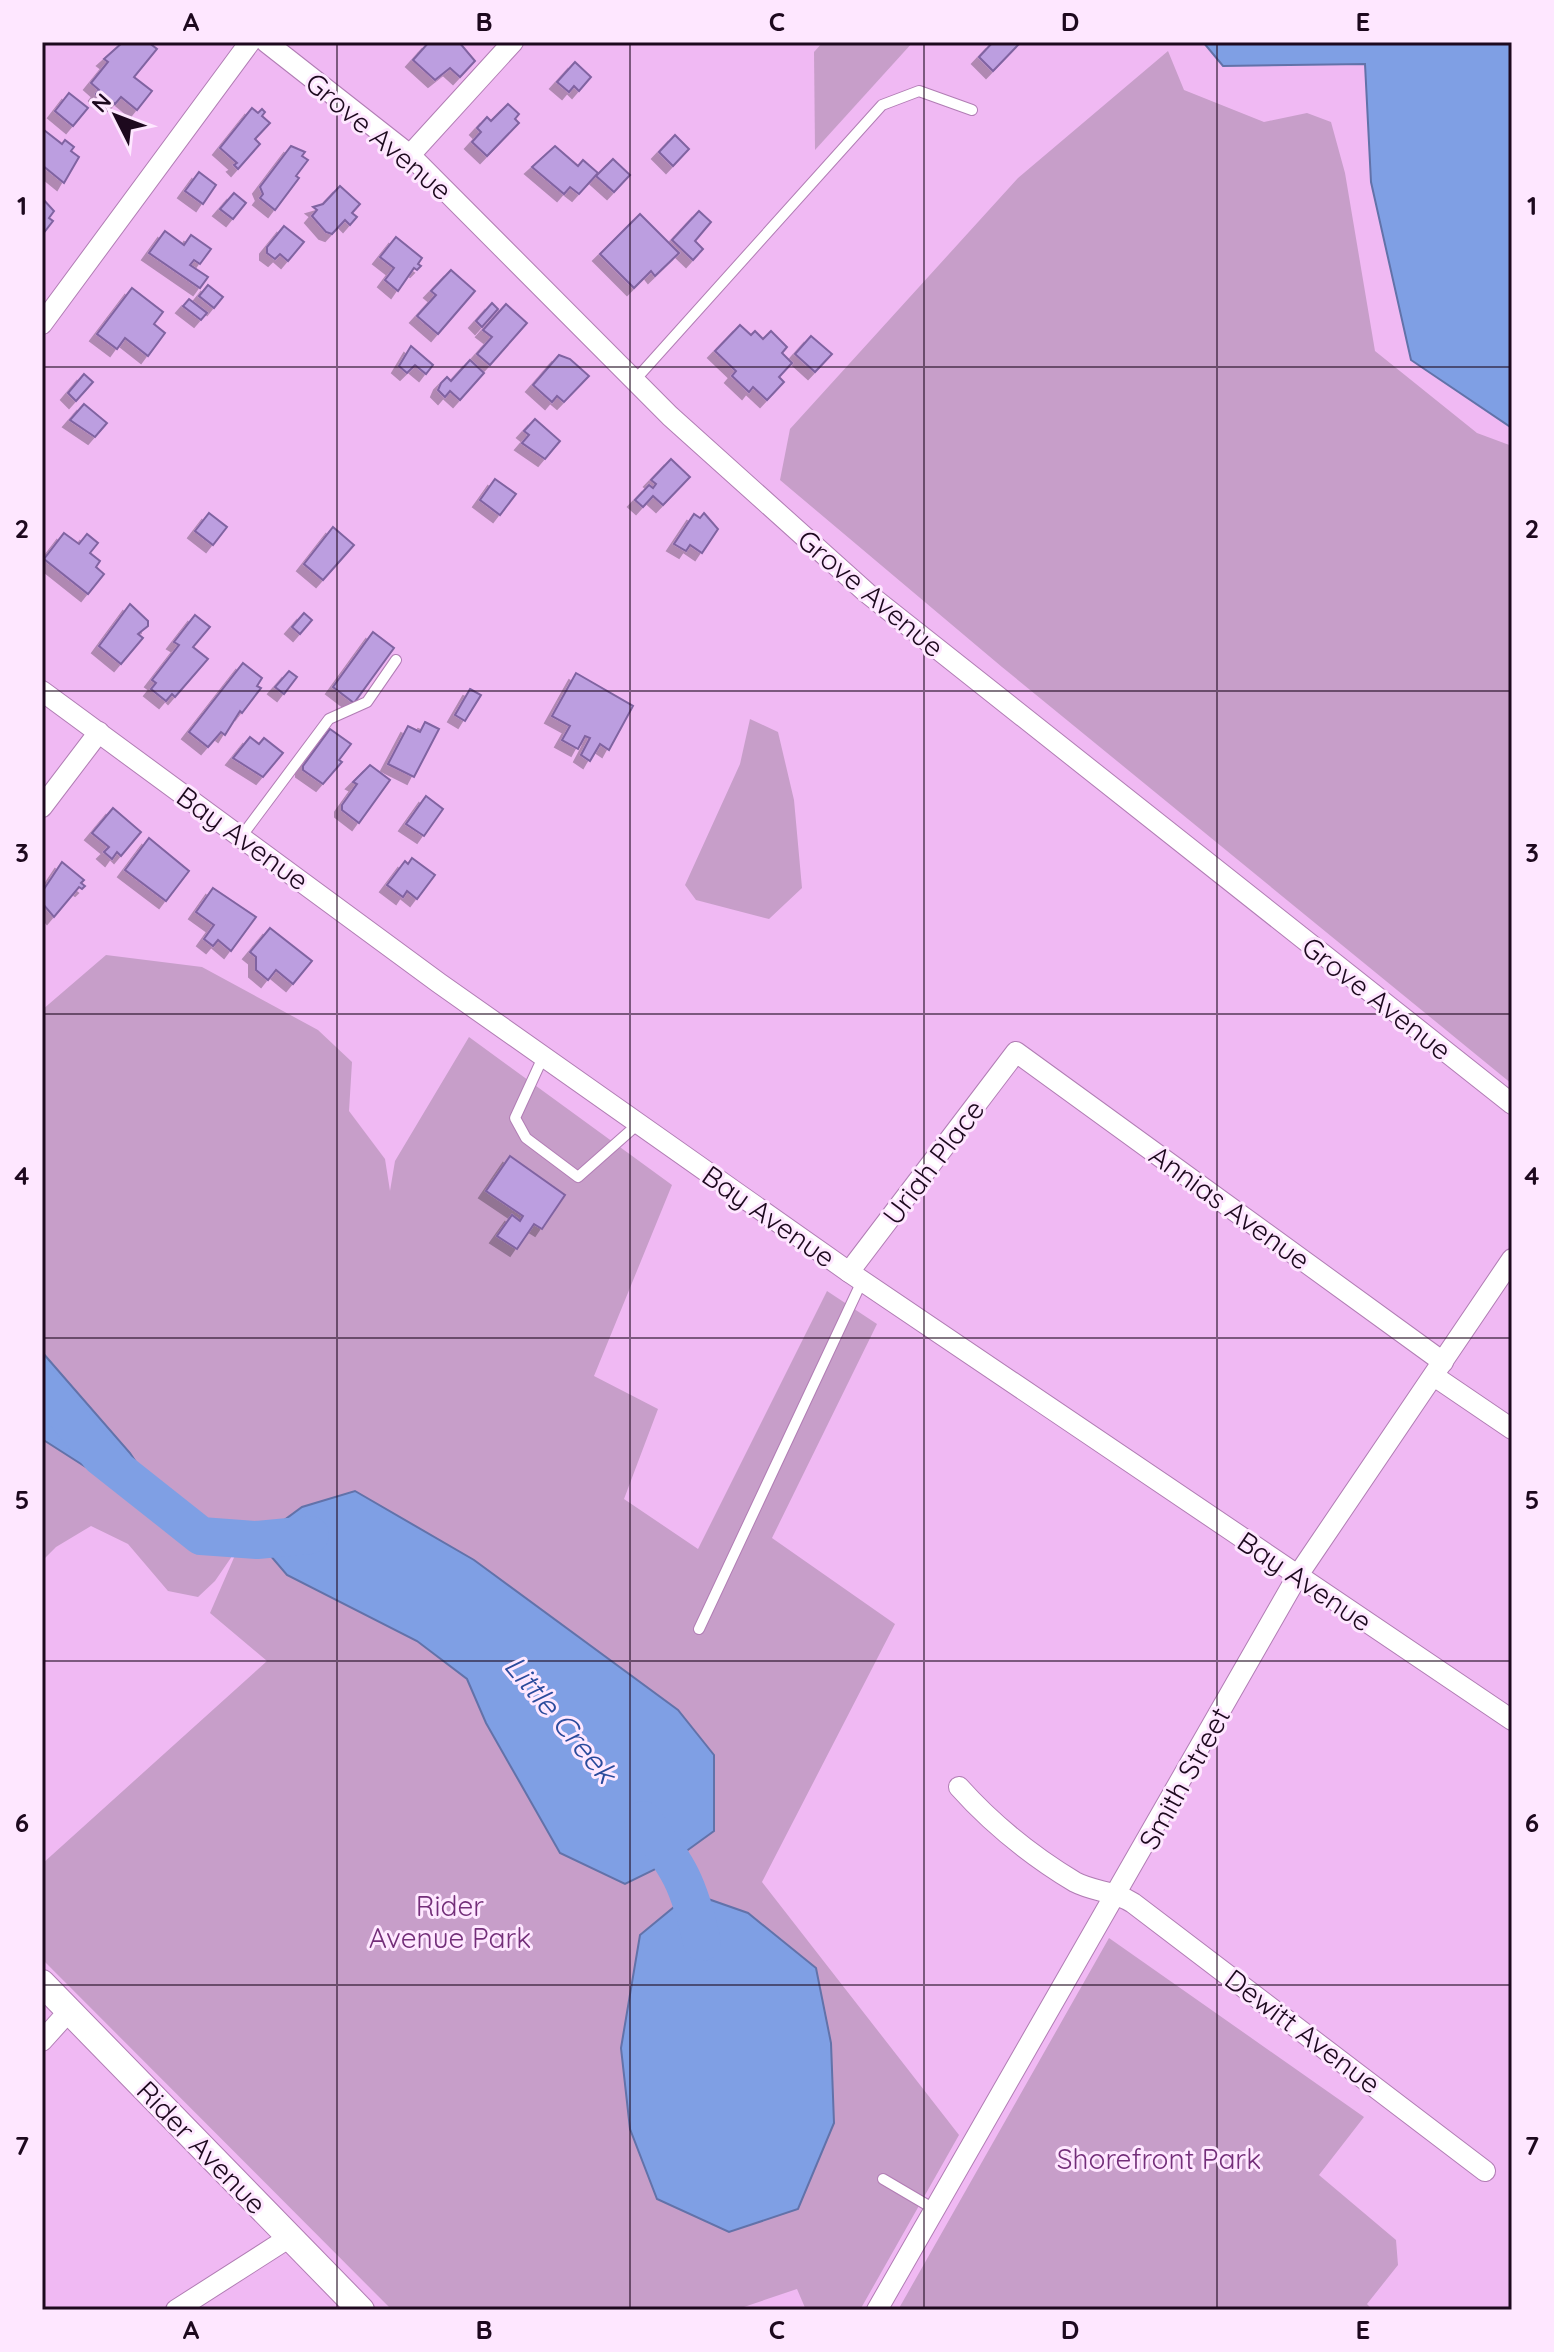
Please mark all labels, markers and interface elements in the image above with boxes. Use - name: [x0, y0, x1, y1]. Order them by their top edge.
- text: A: [183, 5, 200, 38]
- text: B: [475, 5, 493, 38]
- text: C: [769, 5, 785, 38]
- text: D: [1061, 5, 1079, 38]
- text: E: [1356, 5, 1370, 38]
- street label: Grove Avenue: [299, 65, 459, 207]
- north arrow: [76, 76, 156, 156]
- text: N: [85, 87, 117, 118]
- text: 1: [17, 189, 27, 222]
- text: 1: [1527, 189, 1537, 222]
- text: 2: [15, 512, 29, 545]
- text: 2: [1525, 512, 1539, 545]
- street label: Grove Avenue: [791, 522, 951, 664]
- street label: Bay Avenue: [170, 778, 316, 898]
- text: 3: [15, 836, 29, 869]
- text: 3: [1525, 836, 1539, 869]
- street label: Grove Avenue: [1295, 929, 1459, 1067]
- street label: Uriah Place: [875, 1092, 991, 1232]
- street label: Annias Avenue: [1143, 1137, 1317, 1277]
- street label: Bay Avenue: [696, 1157, 842, 1275]
- text: 4: [14, 1159, 30, 1192]
- text: 4: [1524, 1159, 1540, 1192]
- text: 5: [15, 1483, 29, 1516]
- text: 5: [1525, 1483, 1539, 1516]
- street label: Bay Avenue: [1231, 1523, 1379, 1639]
- water label: Little Creek: [497, 1647, 627, 1793]
- street label: Smith Street: [1131, 1701, 1237, 1855]
- text: 6: [15, 1806, 29, 1839]
- text: 6: [1525, 1806, 1539, 1839]
- park label: Rider Avenue Park: [369, 1888, 531, 1955]
- street label: Dewitt Avenue: [1218, 1961, 1388, 2101]
- street label: Rider Avenue: [130, 2073, 274, 2221]
- text: 7: [15, 2129, 29, 2162]
- text: 7: [1525, 2129, 1539, 2162]
- park label: Shorefront Park: [1057, 2141, 1261, 2176]
- text: A: [183, 2313, 200, 2346]
- text: B: [475, 2313, 493, 2346]
- text: C: [769, 2313, 785, 2346]
- text: D: [1061, 2313, 1079, 2346]
- text: E: [1356, 2313, 1370, 2346]

